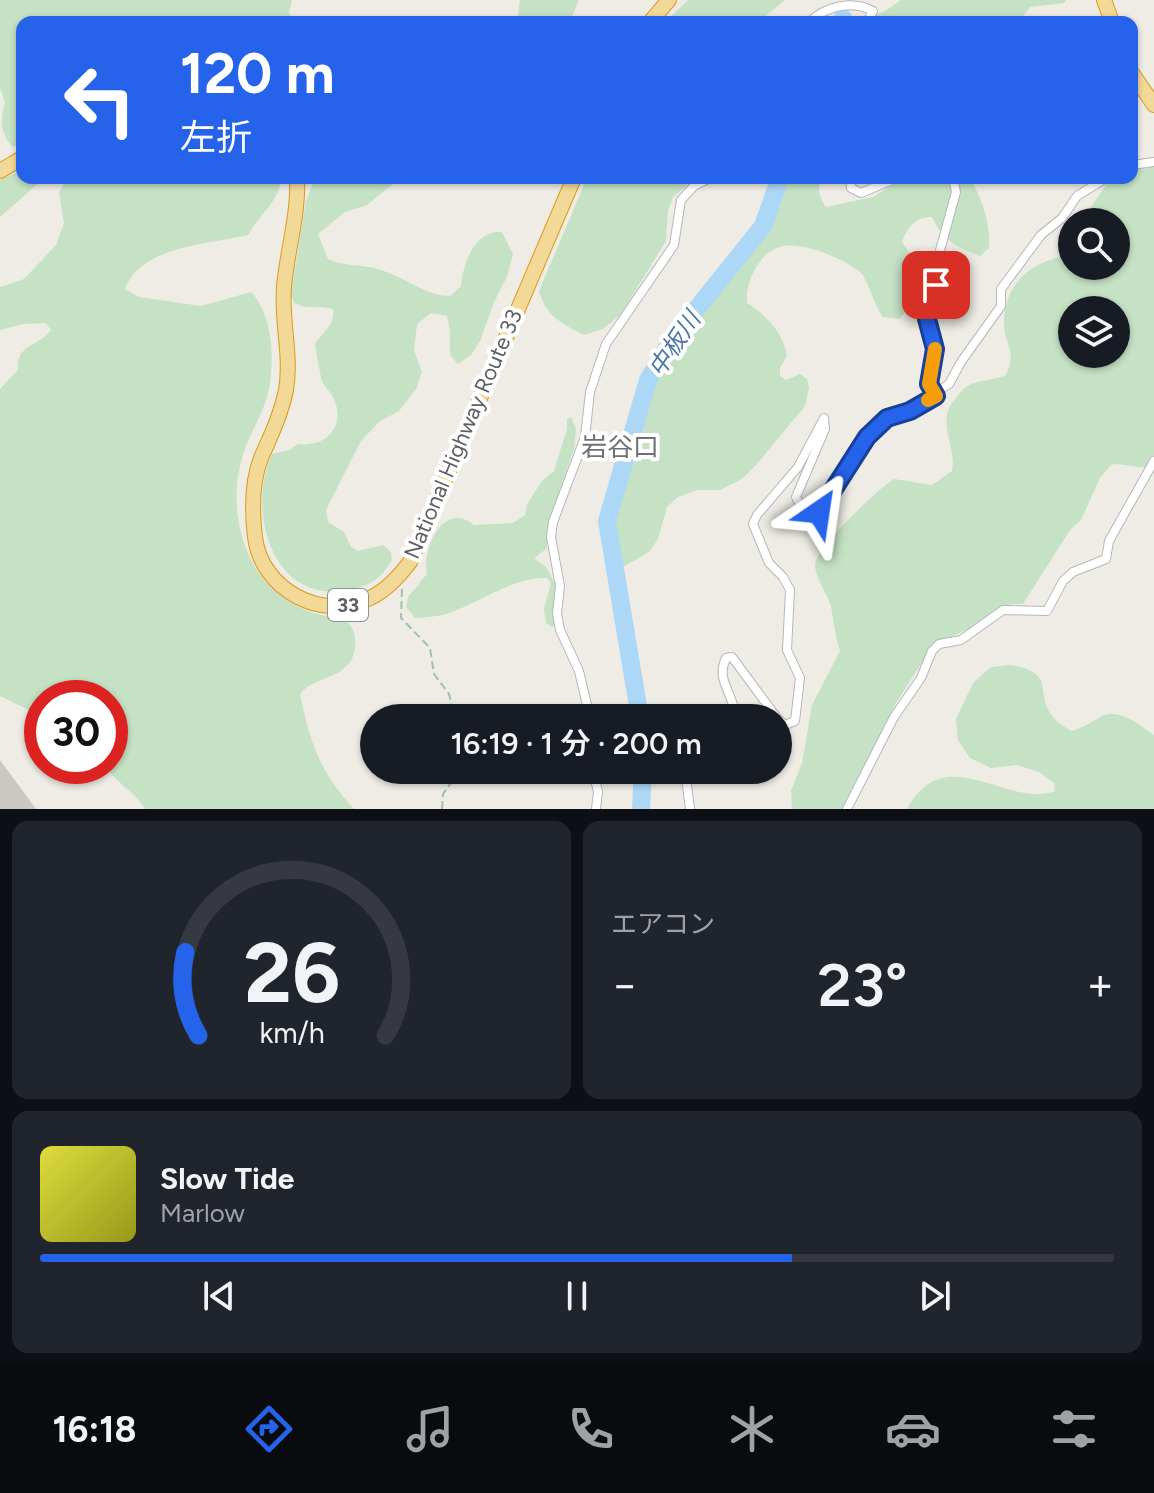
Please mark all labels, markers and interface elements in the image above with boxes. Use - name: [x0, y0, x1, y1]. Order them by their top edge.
- text: 120 m: [180, 40, 335, 107]
- icon: left: [48, 48, 152, 152]
- text: 左折: [180, 116, 252, 159]
- map controls: [1058, 208, 1130, 368]
- button: search: [1058, 208, 1130, 280]
- pin: [902, 251, 970, 319]
- icon: arrive: [914, 263, 958, 307]
- button: layers: [1058, 296, 1130, 368]
- water label: 中板川: [642, 304, 708, 382]
- street label: National Highway Route 33: [398, 305, 528, 563]
- district label: 岩谷口: [581, 431, 659, 463]
- position arrow: [777, 470, 861, 554]
- road number: 33: [328, 589, 368, 621]
- speed limit sign: 30: [24, 680, 128, 784]
- text: 16:19 · 1 分 · 200 m: [450, 725, 702, 762]
- text: エアコン: [611, 908, 715, 940]
- text: 26: [243, 923, 340, 1023]
- text: 23°: [818, 949, 907, 1021]
- text: −: [611, 958, 638, 1011]
- text: +: [1087, 958, 1114, 1011]
- text: km/h: [259, 1016, 324, 1050]
- text: Slow Tide: [160, 1160, 294, 1197]
- text: Marlow: [160, 1197, 245, 1229]
- icon: previous: [197, 1274, 241, 1318]
- icon: pause: [555, 1274, 599, 1318]
- icon: next: [913, 1274, 957, 1318]
- icon: directions: [241, 1401, 297, 1457]
- icon: music: [402, 1401, 458, 1457]
- icon: phone: [563, 1401, 619, 1457]
- icon: climate: [724, 1401, 780, 1457]
- icon: car: [885, 1401, 941, 1457]
- icon: filters: [1046, 1401, 1102, 1457]
- text: 16:18: [52, 1408, 137, 1451]

